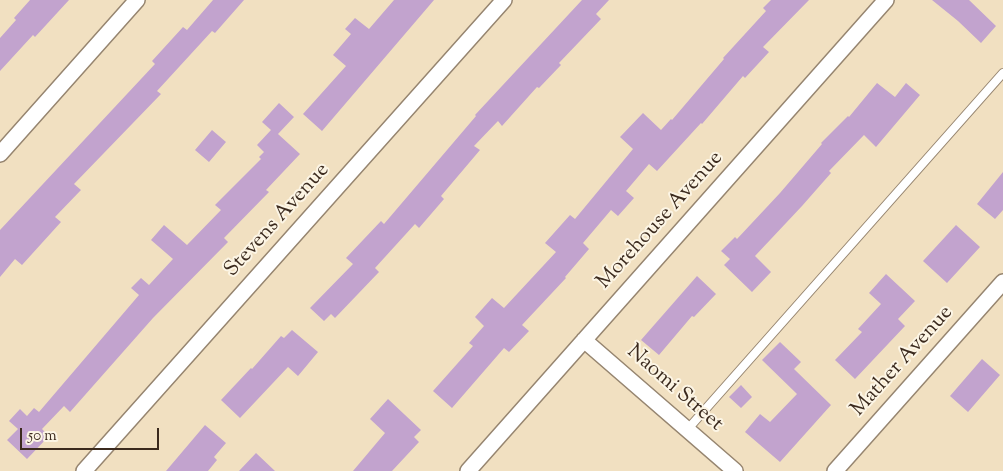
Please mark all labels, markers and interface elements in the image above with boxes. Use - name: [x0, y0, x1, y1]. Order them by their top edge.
- street label: Morehouse Avenue: [593, 147, 729, 295]
- street label: Stevens Avenue: [220, 159, 336, 283]
- street label: Mather Avenue: [847, 301, 959, 423]
- street label: Naomi Street: [621, 340, 727, 438]
- scale bar: [22, 418, 161, 450]
- text: 50 m: [28, 426, 57, 447]

